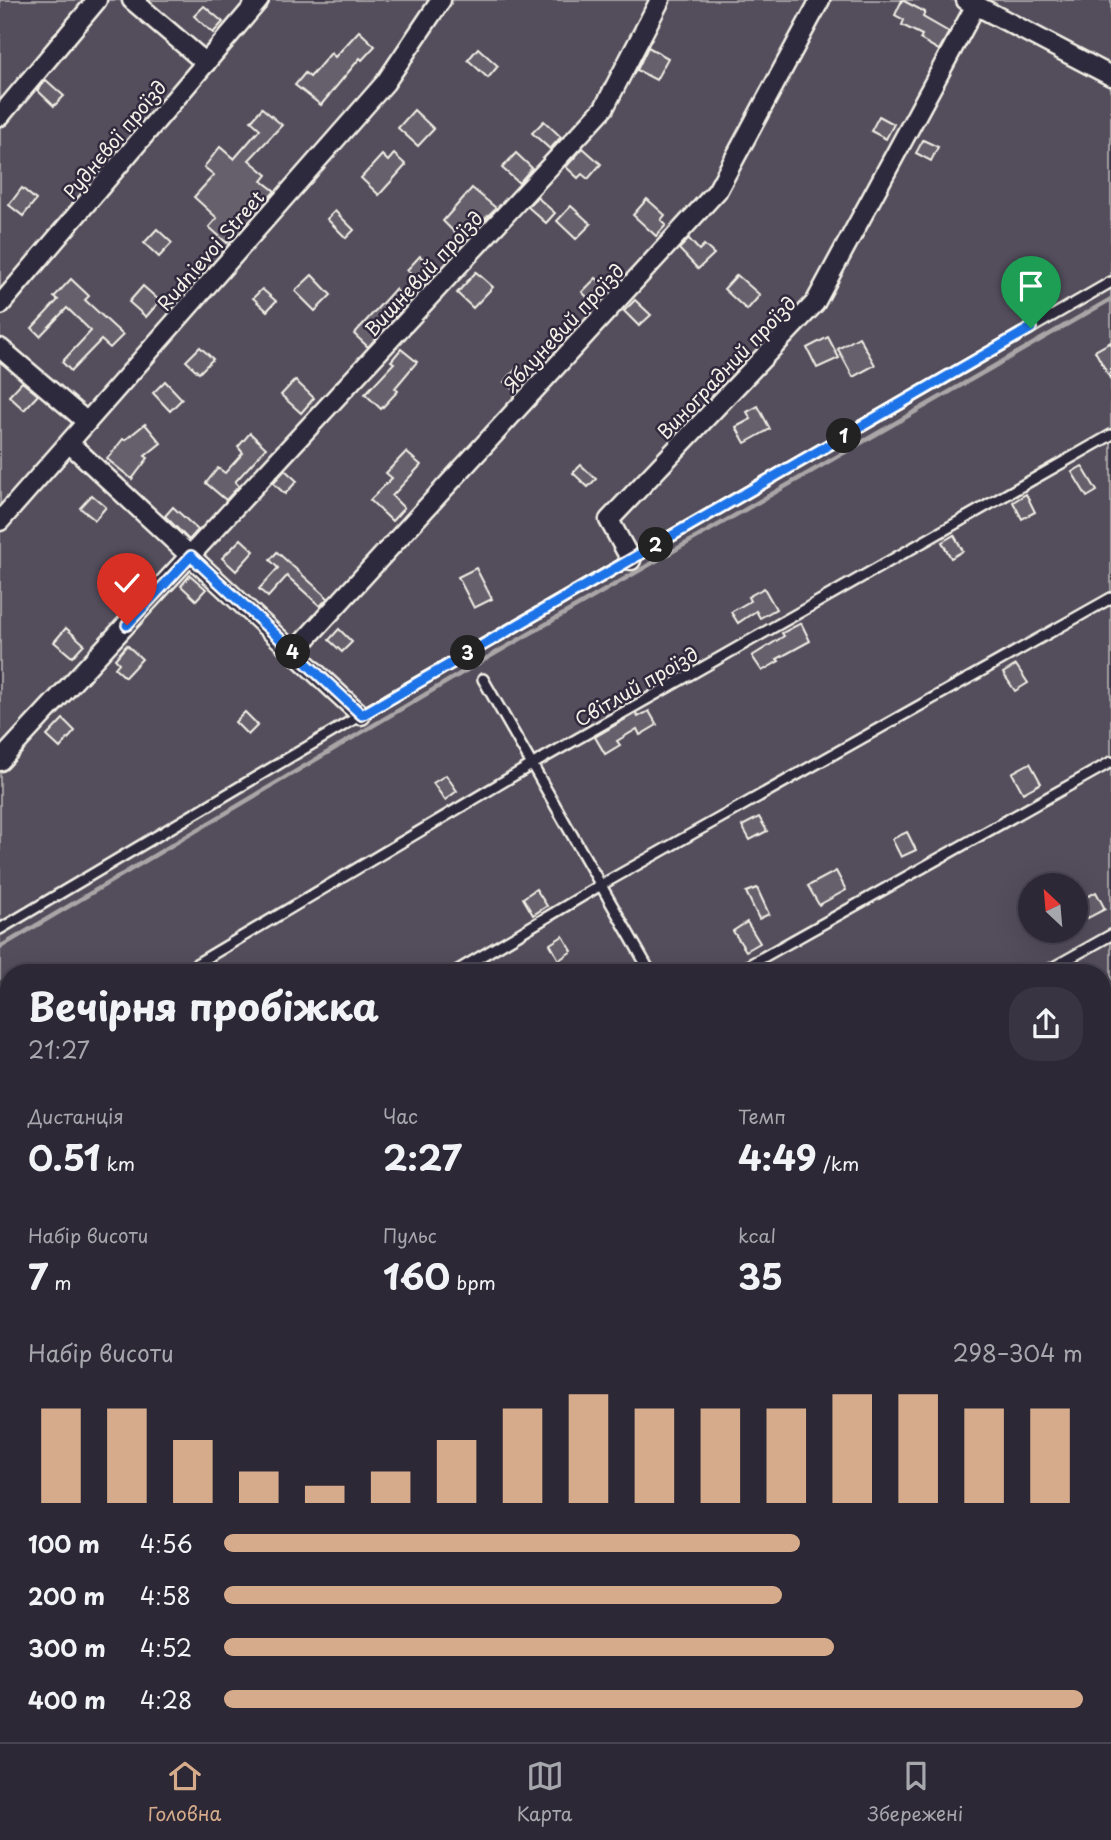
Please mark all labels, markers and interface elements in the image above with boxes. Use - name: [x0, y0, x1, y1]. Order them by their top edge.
- street label: Руднєвої проїзд: [56, 73, 172, 205]
- street label: Rudnievoi Street: [150, 184, 270, 316]
- street label: Вишневий проїзд: [357, 204, 489, 342]
- pin: [1001, 256, 1061, 328]
- street label: Яблуневий проїзд: [496, 257, 630, 397]
- icon: arrive: [1012, 267, 1050, 305]
- street label: Виноградний проїзд: [650, 289, 802, 445]
- pin: 1: [826, 418, 862, 453]
- text: 1: [839, 421, 848, 449]
- pin: 2: [638, 528, 674, 562]
- text: 2: [649, 530, 662, 558]
- pin: [97, 553, 157, 625]
- icon: check: [108, 564, 146, 602]
- pin: 4: [276, 634, 310, 670]
- pin: 3: [450, 636, 486, 670]
- text: 4: [286, 637, 299, 665]
- text: 3: [461, 638, 474, 666]
- street label: Світлий проїзд: [569, 639, 703, 733]
- north arrow: [1018, 873, 1088, 943]
- map controls: [1018, 873, 1088, 943]
- text: Вечірня пробіжка: [28, 977, 379, 1034]
- button: share: [1009, 987, 1083, 1061]
- text: 21:27: [28, 1032, 90, 1067]
- text: Дистанція: [28, 1102, 124, 1130]
- text: Час: [383, 1102, 418, 1130]
- text: Темп: [738, 1102, 786, 1130]
- text: 0.51: [28, 1130, 100, 1183]
- text: 2:27: [383, 1130, 462, 1183]
- text: 4:49: [738, 1130, 817, 1183]
- text: km: [100, 1149, 135, 1177]
- text: /km: [817, 1149, 859, 1177]
- text: Набір висоти: [28, 1221, 148, 1249]
- text: Пульс: [383, 1221, 437, 1249]
- text: kcal: [738, 1221, 776, 1249]
- text: 7: [28, 1249, 48, 1302]
- text: 160: [383, 1249, 450, 1302]
- text: 35: [738, 1249, 783, 1302]
- text: m: [48, 1268, 72, 1296]
- text: bpm: [450, 1268, 496, 1296]
- text: Набір висоти: [28, 1335, 174, 1370]
- text: 298–304 m: [953, 1335, 1083, 1370]
- text: 100 m: [28, 1526, 100, 1561]
- text: 4:56: [140, 1526, 193, 1561]
- text: 200 m: [28, 1578, 105, 1613]
- text: 4:58: [140, 1578, 191, 1613]
- text: 300 m: [28, 1630, 106, 1665]
- text: 4:52: [140, 1630, 192, 1665]
- text: 400 m: [28, 1682, 106, 1717]
- text: 4:28: [140, 1682, 192, 1717]
- tab: Головна: [148, 1757, 221, 1827]
- tab: Карта: [517, 1757, 572, 1827]
- tab: Збережені: [868, 1757, 963, 1827]

